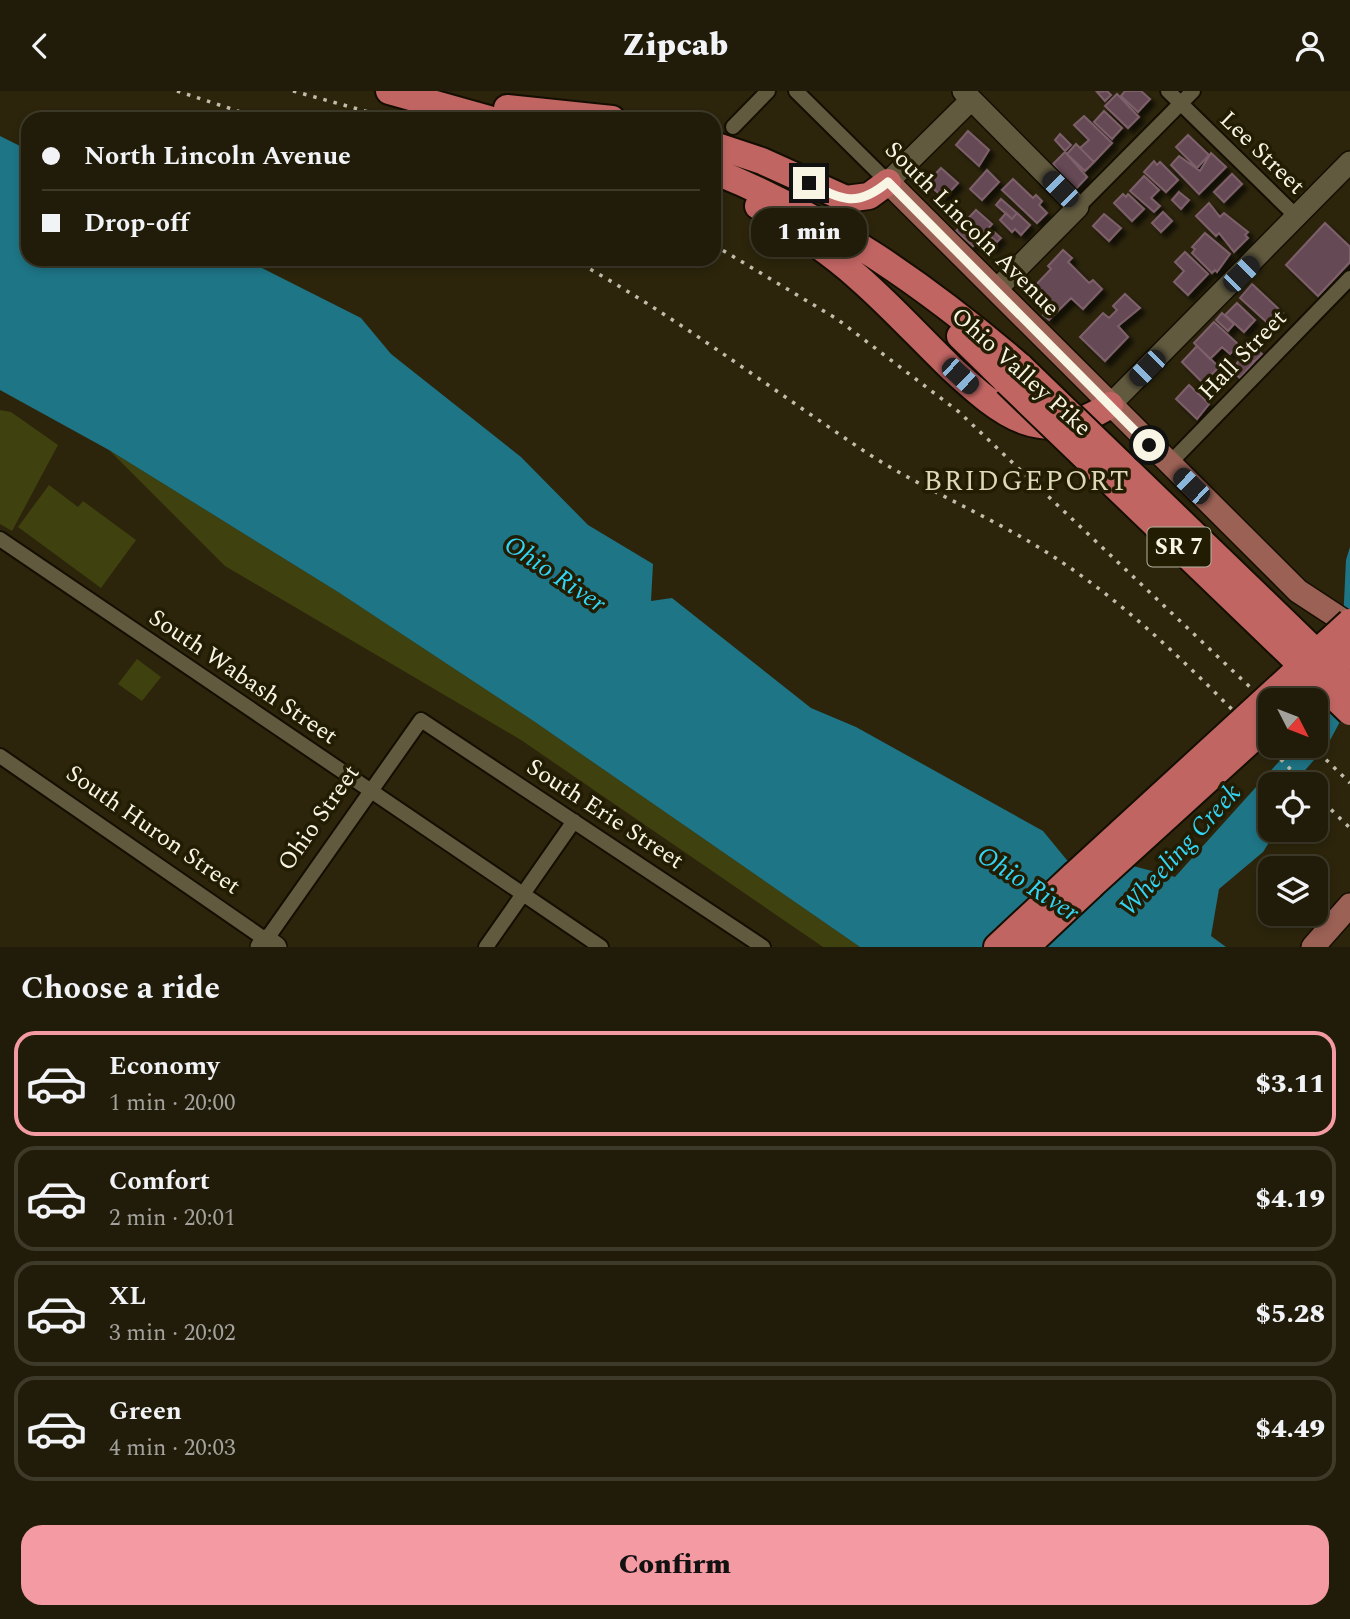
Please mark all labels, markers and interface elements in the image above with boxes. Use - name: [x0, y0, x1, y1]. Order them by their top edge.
- text: Zipcab: [622, 21, 728, 70]
- icon: back: [21, 27, 59, 65]
- icon: person: [1291, 27, 1329, 65]
- street label: Lee Street: [1211, 103, 1313, 203]
- street label: South Lincoln Avenue: [876, 133, 1068, 325]
- text: North Lincoln Avenue: [84, 136, 351, 176]
- route end: [793, 167, 825, 199]
- car: [1038, 167, 1083, 211]
- text: Drop-off: [84, 203, 189, 243]
- callout: 1 min: [751, 207, 867, 257]
- text: 1 min: [777, 215, 841, 250]
- car: [1219, 252, 1264, 296]
- street label: Ohio Valley Pike: [943, 299, 1099, 445]
- street label: Hall Street: [1190, 301, 1296, 409]
- car: [1125, 346, 1170, 390]
- car: [938, 354, 983, 398]
- route start: [1133, 429, 1165, 461]
- district label: BRIDGEPORT: [923, 460, 1131, 503]
- car: [1169, 464, 1214, 508]
- water label: Ohio River: [496, 525, 615, 623]
- road number: SR 7: [1148, 527, 1210, 567]
- street label: South Wabash Street: [141, 600, 345, 754]
- north arrow: [1258, 688, 1328, 758]
- map controls: [1258, 688, 1328, 926]
- street label: South Erie Street: [519, 750, 691, 878]
- street label: South Huron Street: [58, 756, 248, 904]
- street label: Ohio Street: [269, 757, 369, 879]
- button: locate: [1258, 772, 1328, 842]
- water label: Wheeling Creek: [1109, 774, 1251, 926]
- water label: Ohio River: [969, 836, 1088, 933]
- button: layers: [1258, 856, 1328, 926]
- text: Choose a ride: [21, 964, 220, 1013]
- text: Economy: [109, 1046, 219, 1086]
- icon: car: [25, 1052, 88, 1115]
- text: $3.11: [1255, 1064, 1325, 1104]
- text: 1 min · 20:00: [109, 1086, 236, 1121]
- text: Comfort: [109, 1161, 210, 1201]
- icon: car: [25, 1167, 88, 1230]
- text: $4.19: [1255, 1179, 1325, 1219]
- text: 2 min · 20:01: [109, 1201, 236, 1236]
- text: XL: [109, 1276, 146, 1316]
- icon: car: [25, 1282, 88, 1345]
- text: $5.28: [1255, 1294, 1325, 1334]
- text: 3 min · 20:02: [109, 1316, 236, 1351]
- text: Green: [109, 1391, 182, 1431]
- icon: car: [25, 1397, 88, 1460]
- text: $4.49: [1255, 1409, 1325, 1449]
- text: 4 min · 20:03: [109, 1431, 236, 1466]
- button: Confirm: [21, 1525, 1329, 1605]

